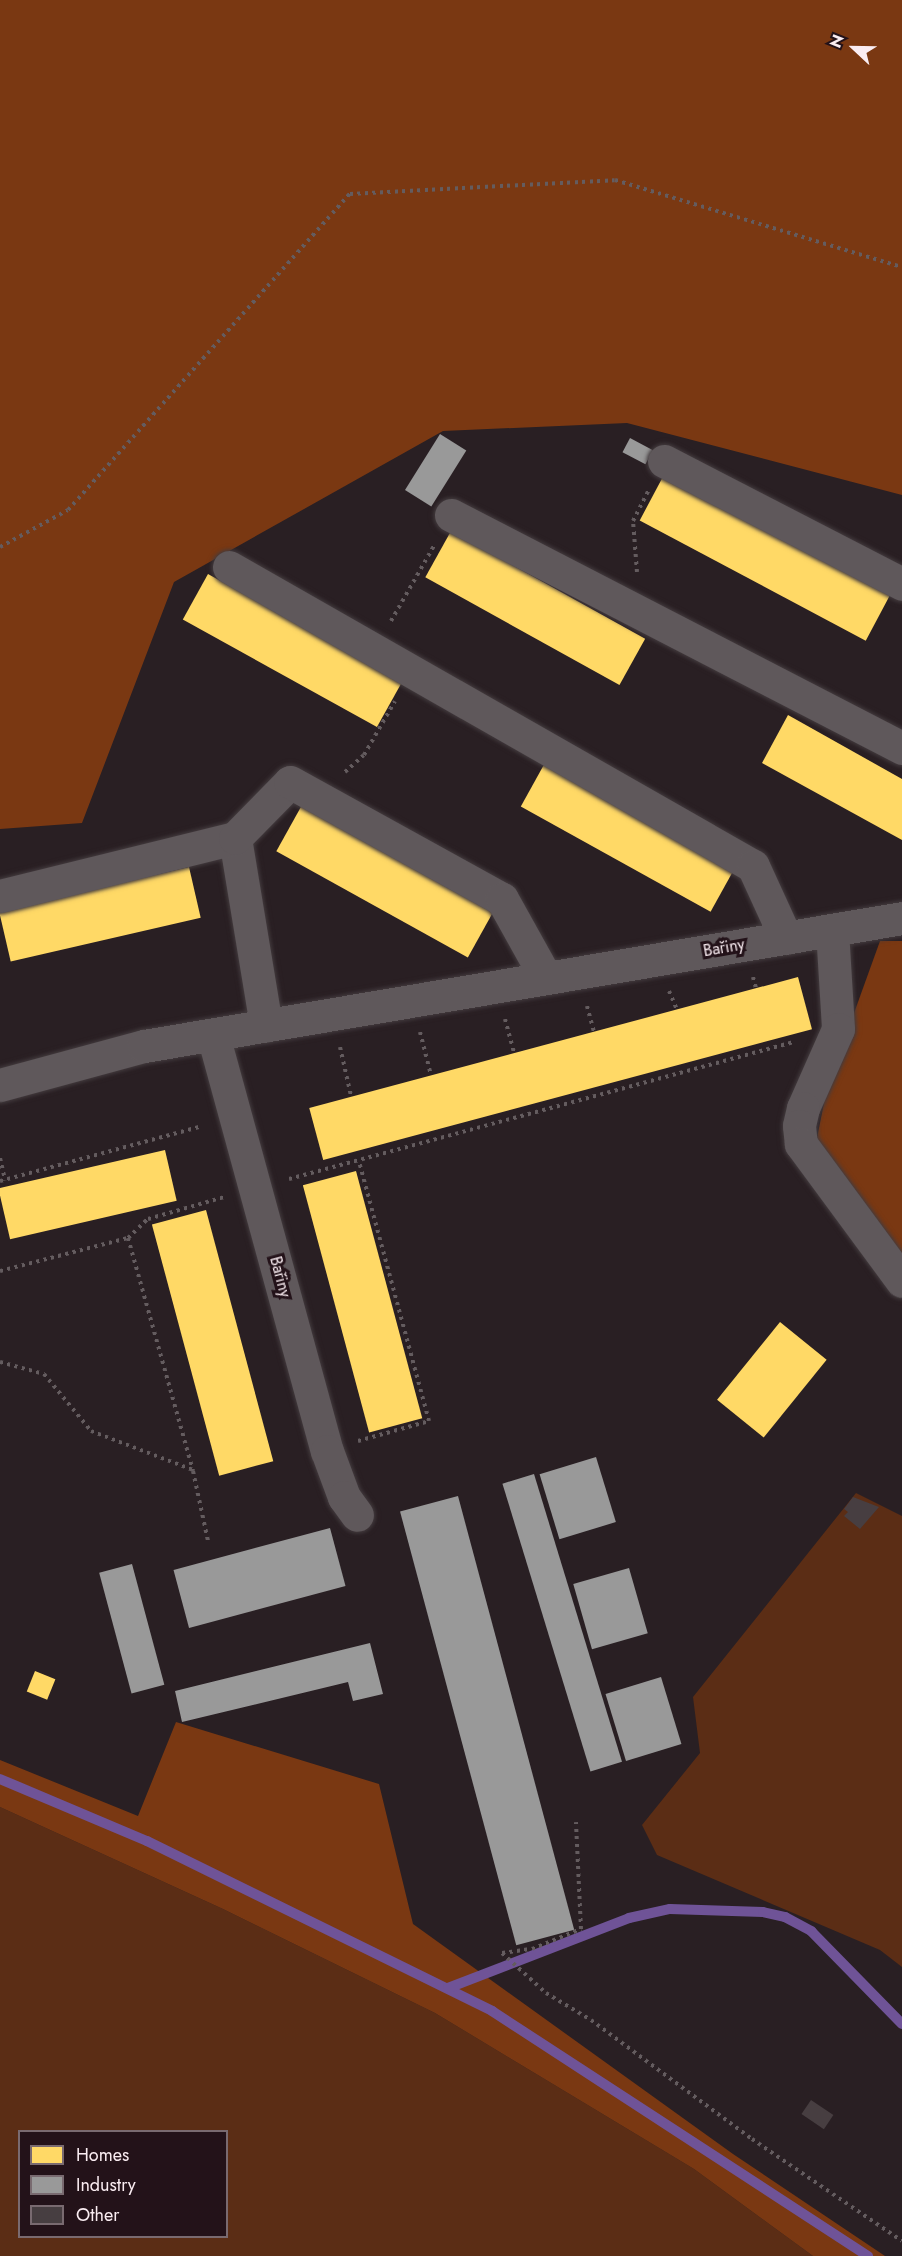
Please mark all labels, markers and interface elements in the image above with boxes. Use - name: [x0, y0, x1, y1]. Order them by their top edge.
- north arrow: [824, 18, 884, 78]
- text: N: [824, 31, 850, 51]
- street label: Bařiny: [702, 935, 746, 961]
- street label: Bařiny: [265, 1254, 295, 1300]
- legend: [18, 2130, 228, 2238]
- text: Homes: [76, 2142, 129, 2168]
- text: Industry: [76, 2172, 136, 2198]
- text: Other: [76, 2202, 119, 2228]

